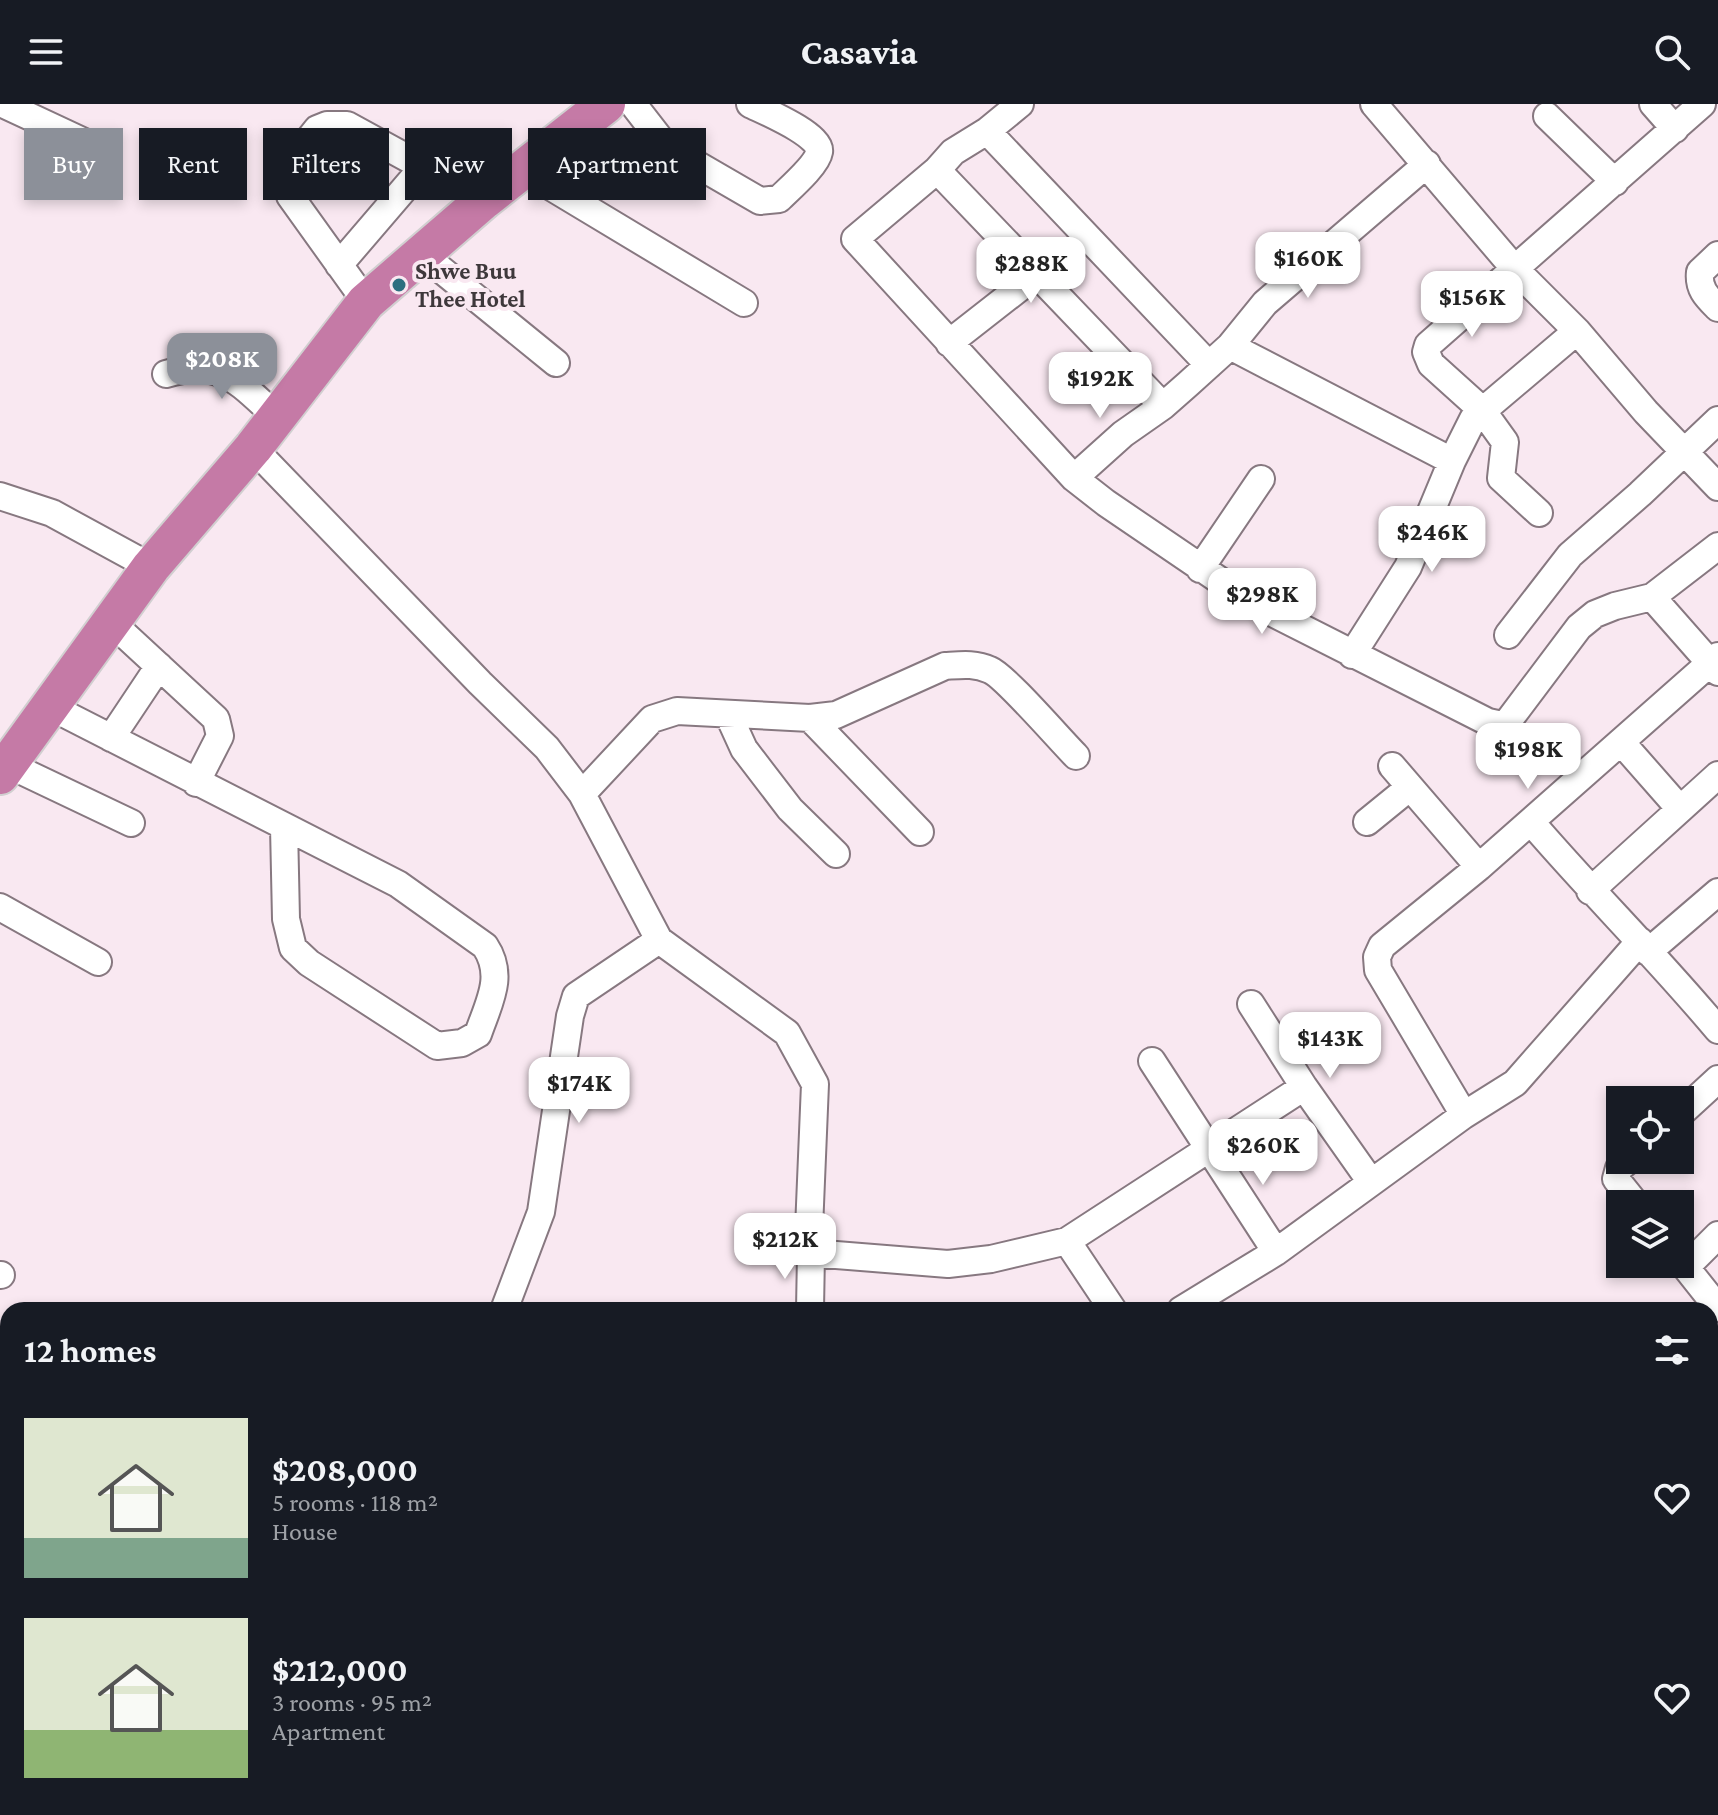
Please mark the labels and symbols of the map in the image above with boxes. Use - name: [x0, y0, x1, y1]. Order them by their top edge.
- pin: $160K: [1252, 232, 1364, 300]
- pin: $288K: [975, 237, 1087, 305]
- place label: Shwe Buu Thee Hotel: [415, 257, 526, 312]
- pin: $156K: [1416, 271, 1528, 339]
- marker: Shwe Buu Thee Hotel: [390, 276, 408, 294]
- pin: $208K: [166, 333, 278, 401]
- pin: $192K: [1044, 352, 1156, 420]
- pin: $246K: [1376, 506, 1488, 574]
- pin: $298K: [1206, 568, 1318, 636]
- pin: $198K: [1472, 723, 1584, 791]
- pin: $143K: [1274, 1012, 1386, 1080]
- pin: $174K: [523, 1057, 635, 1125]
- pin: $260K: [1207, 1119, 1319, 1187]
- pin: $212K: [729, 1213, 841, 1281]

